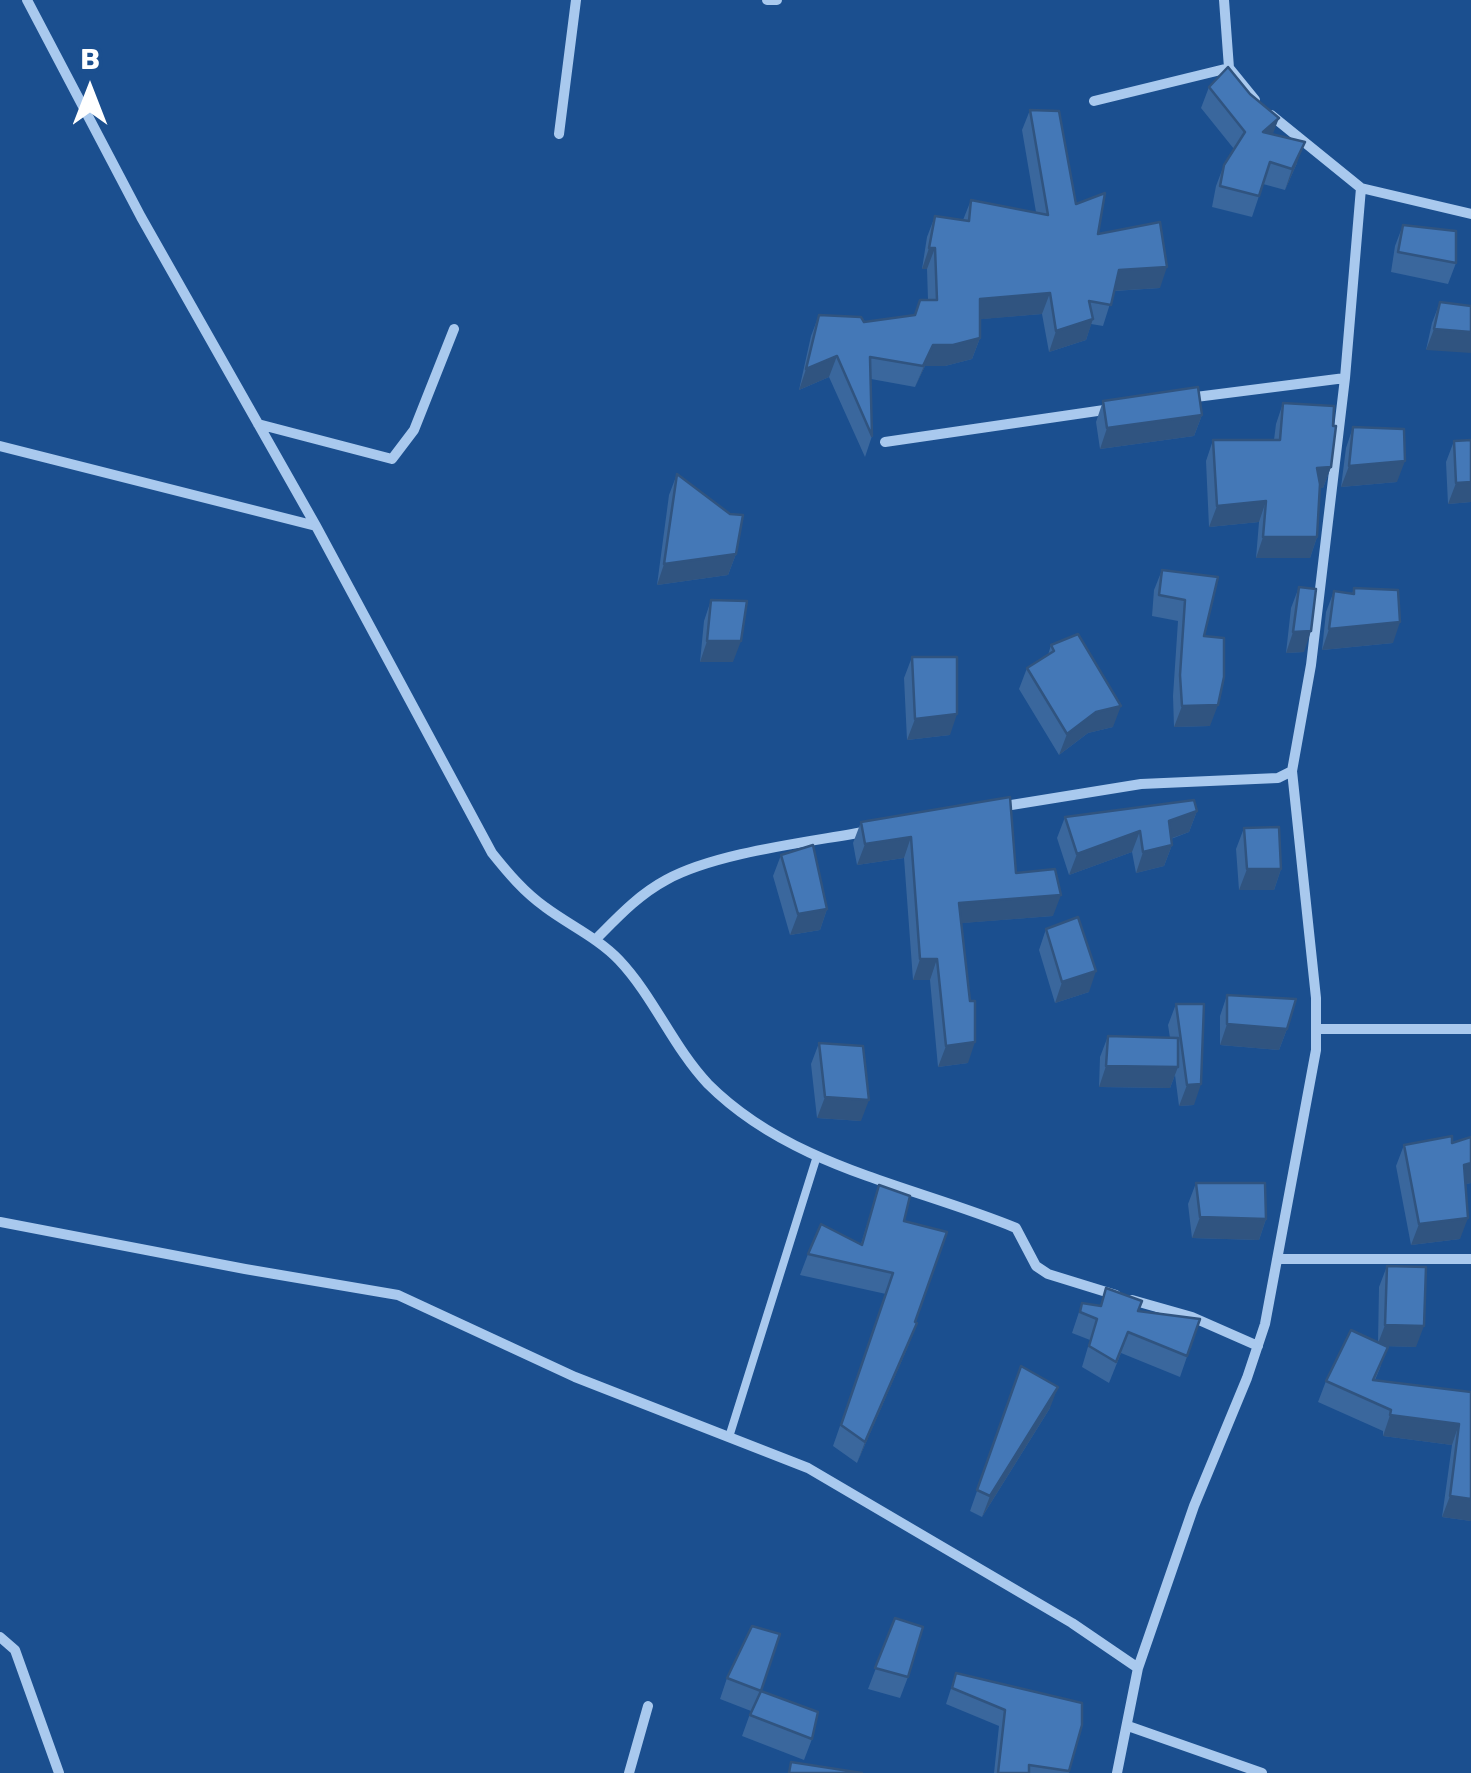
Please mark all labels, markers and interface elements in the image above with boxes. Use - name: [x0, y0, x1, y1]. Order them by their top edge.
- north arrow: [40, 40, 140, 140]
- text: B: [80, 43, 100, 76]

